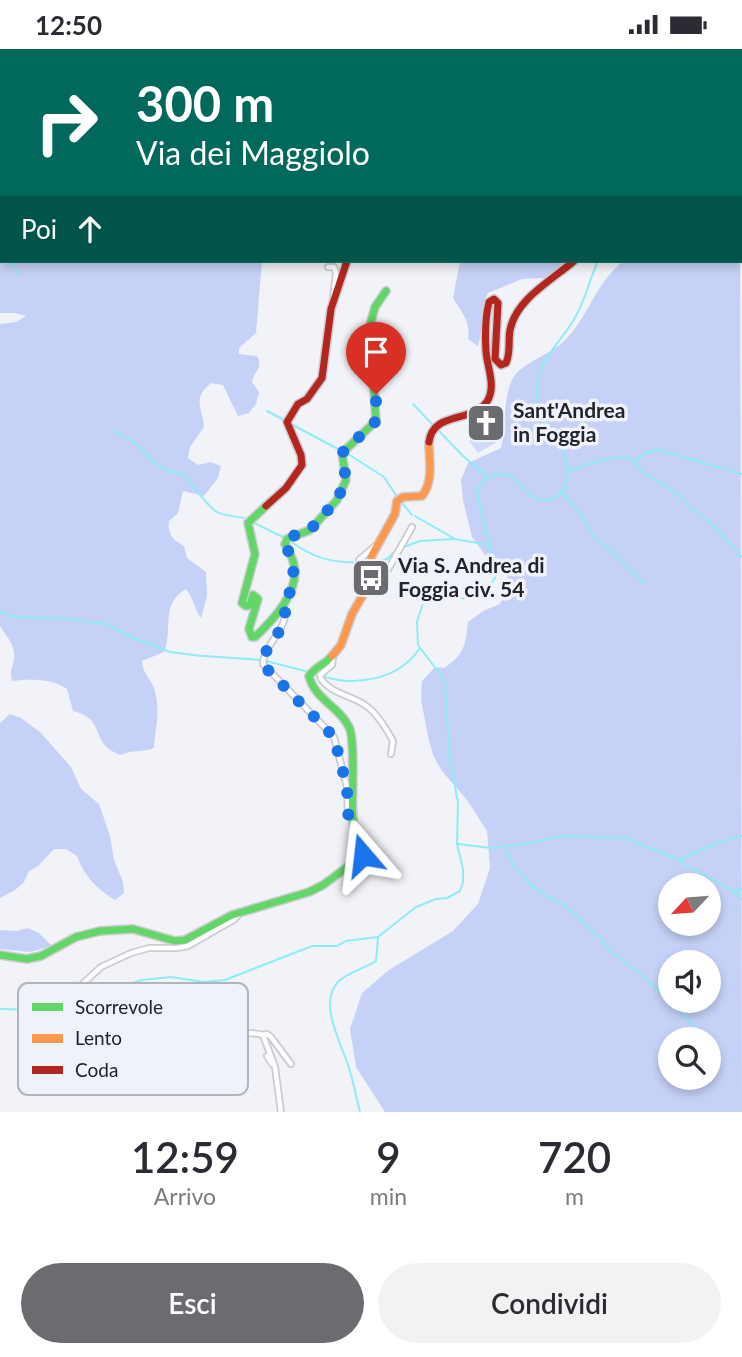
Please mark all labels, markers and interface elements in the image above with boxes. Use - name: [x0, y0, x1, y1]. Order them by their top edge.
- text: 12:50: [35, 9, 102, 41]
- text: 300 m: [136, 74, 274, 132]
- icon: right: [21, 77, 112, 168]
- text: Via dei Maggiolo: [136, 133, 370, 172]
- icon: ahead: [71, 210, 109, 248]
- text: Poi: [21, 213, 57, 245]
- pin: [346, 322, 406, 394]
- icon: arrive: [357, 333, 395, 371]
- place label: Sant'Andrea in Foggia: [513, 397, 625, 446]
- church icon: Sant'Andrea in Foggia: [465, 402, 507, 444]
- place label: Via S. Andrea di Foggia civ. 54: [397, 552, 545, 601]
- bus stop icon: Via S. Andrea di Foggia civ. 54: [350, 557, 392, 599]
- position arrow: [326, 818, 400, 892]
- north arrow: [658, 873, 721, 936]
- map controls: [658, 873, 721, 1090]
- button: sound: [658, 950, 721, 1013]
- legend: [18, 983, 248, 1095]
- text: Scorrevole: [75, 995, 163, 1018]
- text: Lento: [75, 1026, 122, 1049]
- button: search: [658, 1027, 721, 1090]
- text: Coda: [75, 1058, 118, 1081]
- text: 12:59: [131, 1132, 239, 1182]
- text: 9: [376, 1132, 401, 1182]
- text: 720: [538, 1132, 611, 1182]
- text: Arrivo: [154, 1182, 216, 1210]
- text: min: [370, 1182, 407, 1210]
- text: m: [565, 1182, 584, 1210]
- button: Esci: [21, 1263, 364, 1343]
- button: Condividi: [378, 1263, 721, 1343]

